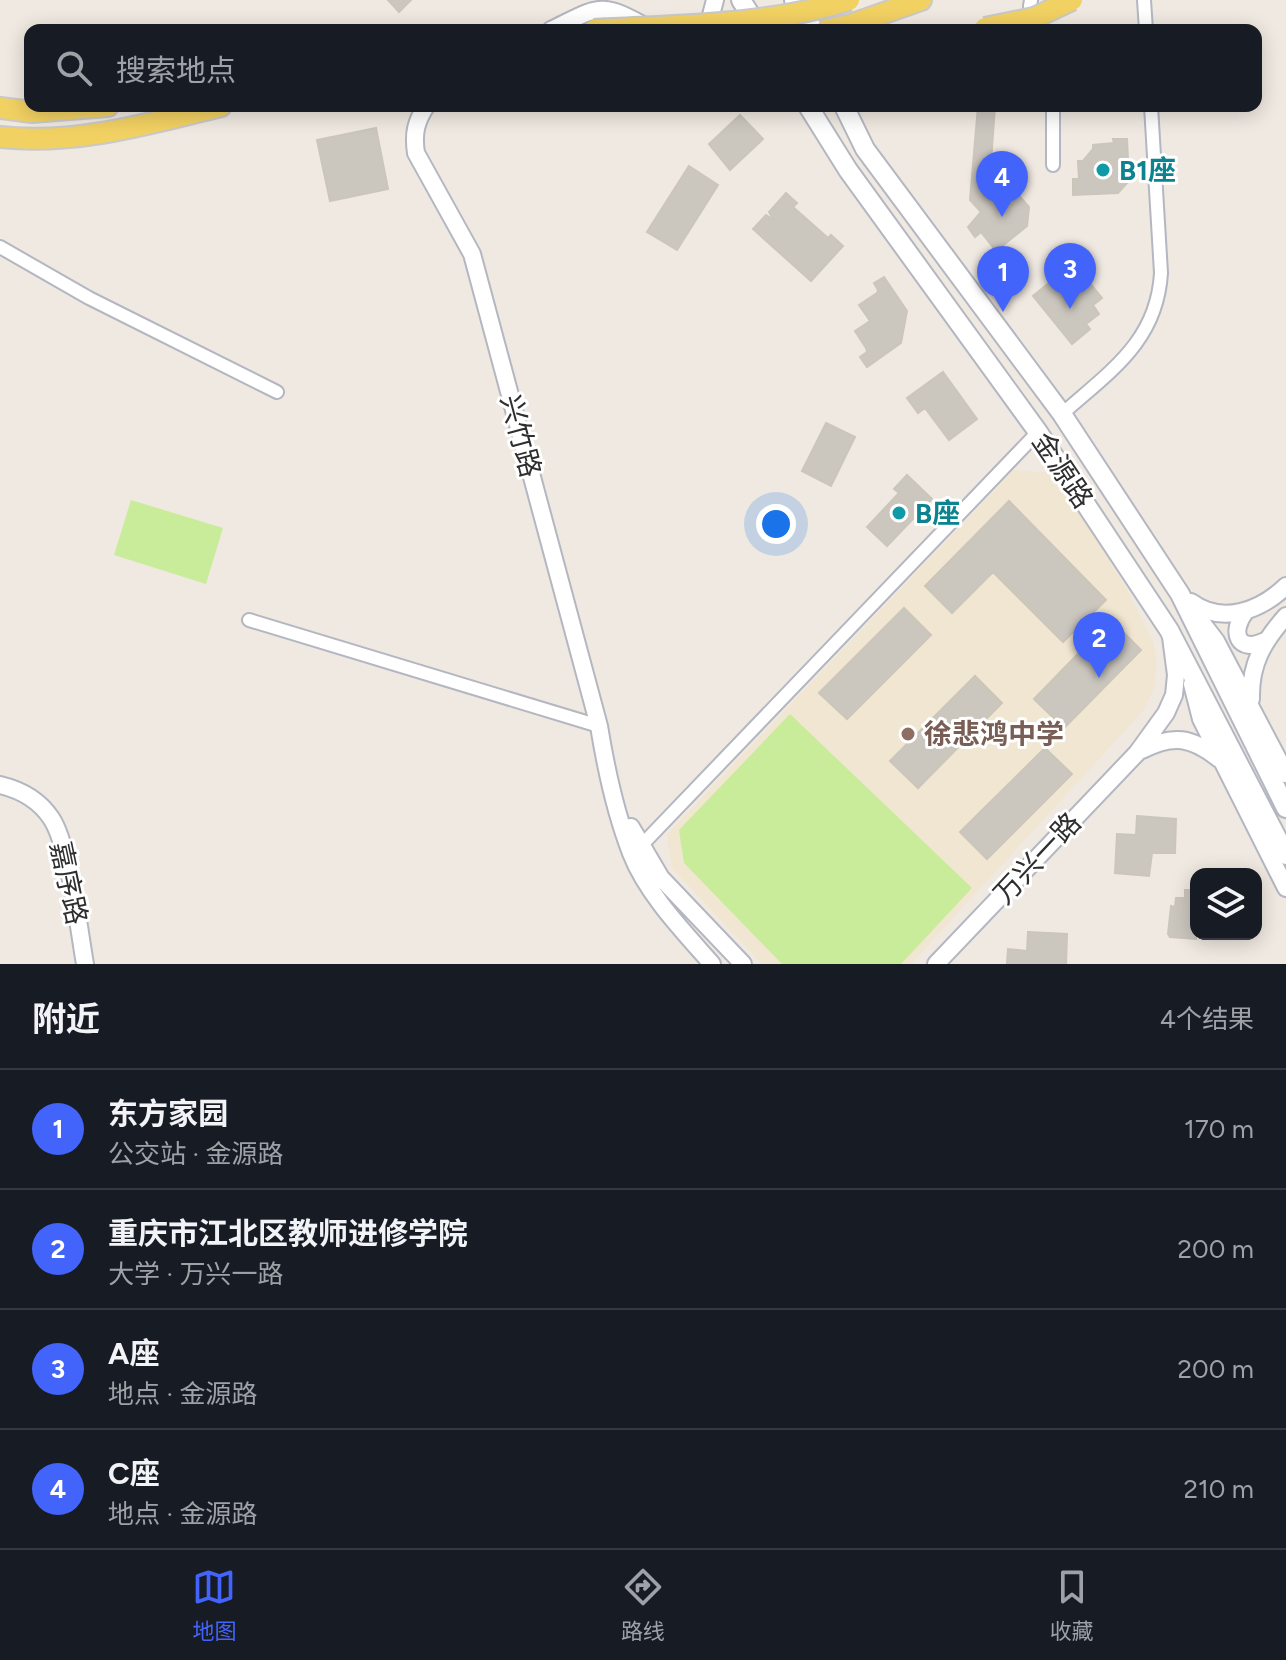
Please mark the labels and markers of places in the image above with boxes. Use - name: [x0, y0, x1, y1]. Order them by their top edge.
- pin: 4: [976, 151, 1028, 217]
- place label: B1座: [1119, 153, 1176, 187]
- marker: B1座: [1094, 161, 1112, 179]
- pin: 3: [1044, 243, 1096, 309]
- pin: 1: [977, 246, 1029, 312]
- place label: B座: [915, 496, 960, 530]
- marker: B座: [890, 504, 908, 522]
- pin: 2: [1073, 612, 1125, 678]
- place label: 徐悲鸿中学: [924, 717, 1064, 751]
- marker: 徐悲鸿中学: [899, 725, 917, 743]

